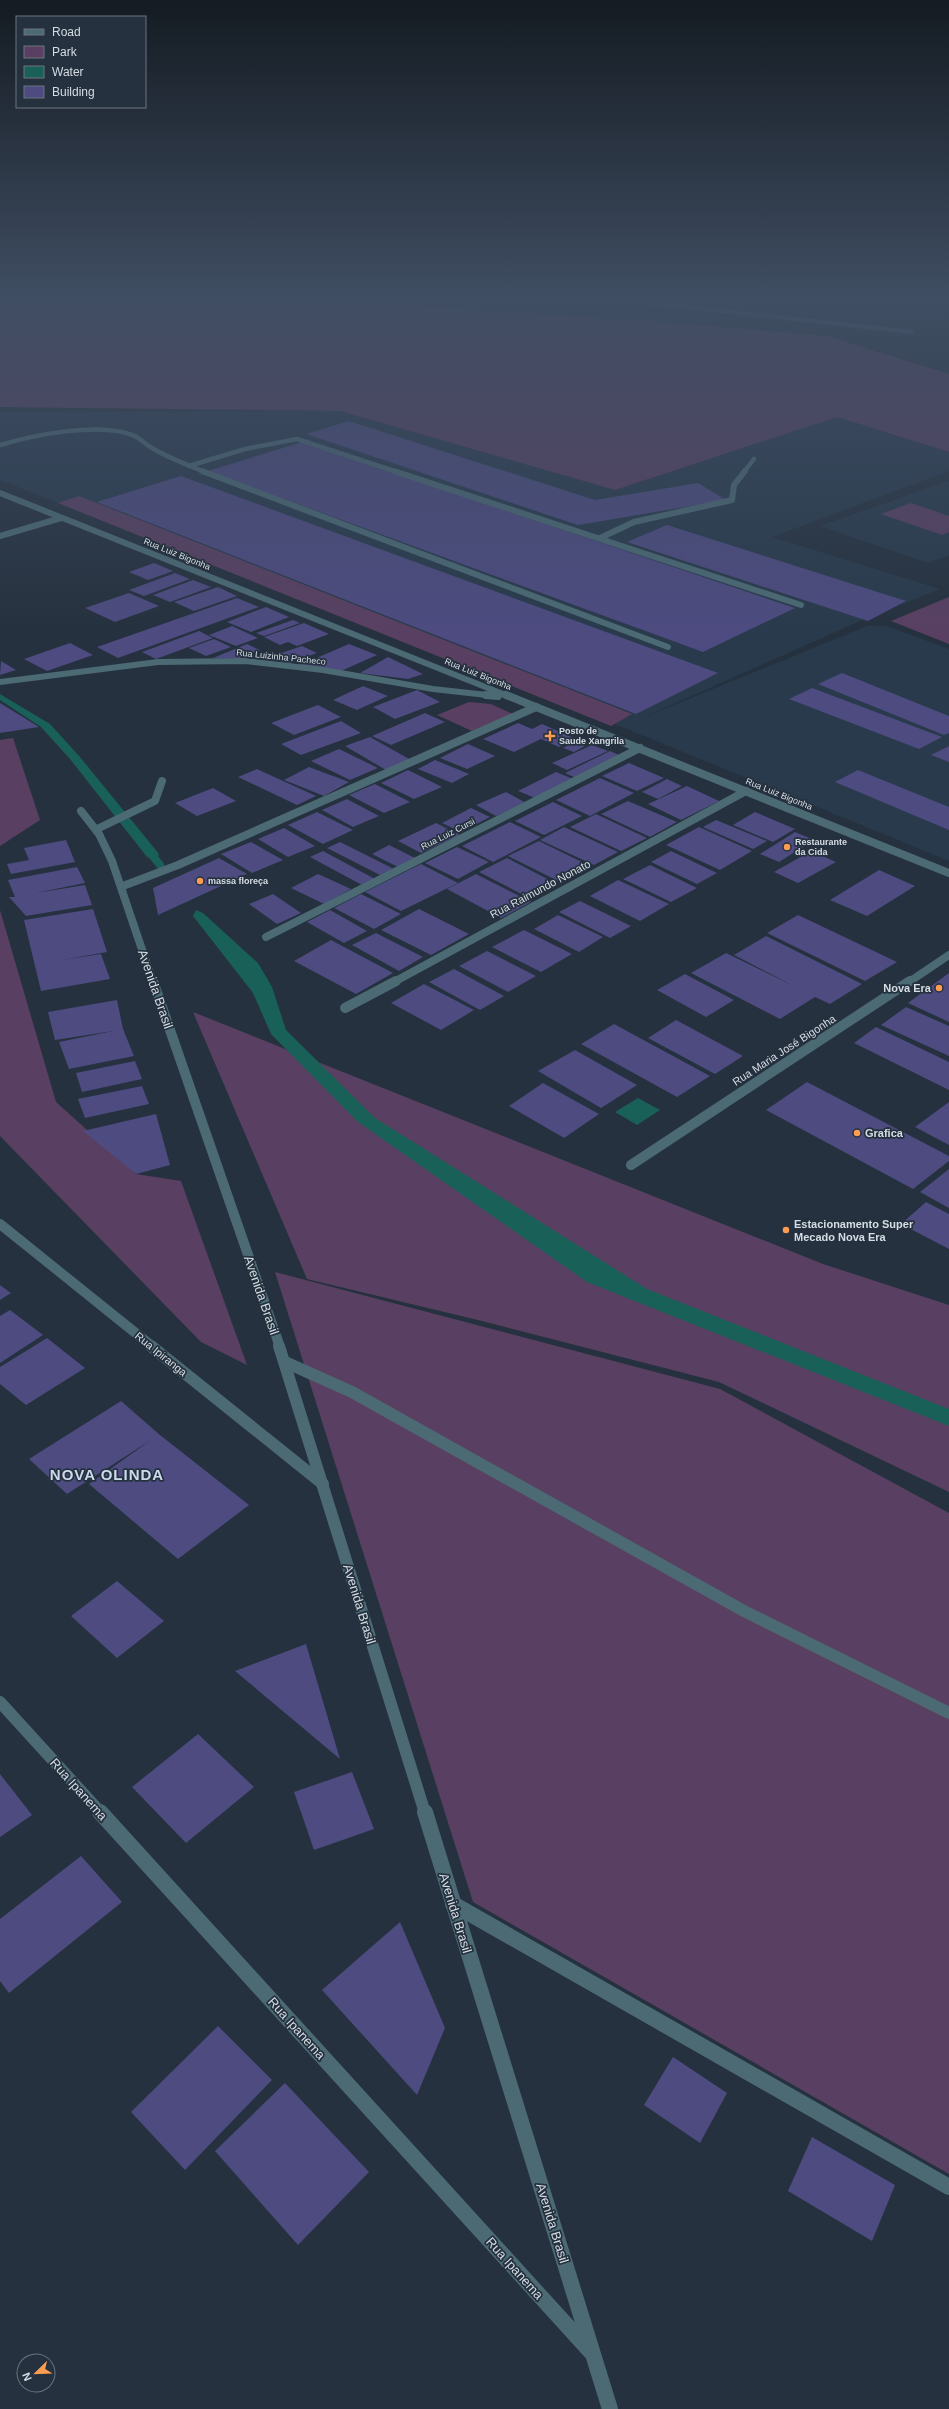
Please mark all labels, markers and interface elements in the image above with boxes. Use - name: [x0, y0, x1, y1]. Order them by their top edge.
- legend: [16, 16, 146, 108]
- text: Road: [52, 25, 81, 39]
- text: Park: [52, 45, 78, 59]
- text: Water: [52, 65, 84, 79]
- text: Building: [52, 85, 95, 99]
- street label: Rua Luiz Bigonha: [142, 536, 212, 572]
- street label: Rua Luizinha Pacheco: [236, 647, 326, 667]
- street label: Rua Luiz Bigonha: [443, 656, 513, 692]
- place label: Posto de Saude Xangrila: [559, 726, 625, 746]
- marker: Posto de Saude Xangrila: [544, 730, 556, 742]
- street label: Rua Luiz Bigonha: [744, 776, 814, 812]
- street label: Rua Luiz Cursi: [419, 816, 477, 852]
- place label: Restaurante da Cida: [795, 837, 847, 857]
- marker: Restaurante da Cida: [782, 842, 792, 852]
- street label: Rua Raimundo Nonato: [488, 857, 592, 921]
- marker: massa floreça: [195, 876, 205, 886]
- place label: massa floreça: [208, 876, 269, 886]
- street label: Avenida Brasil: [135, 948, 176, 1031]
- place label: Nova Era: [883, 982, 932, 994]
- marker: Nova Era: [934, 983, 944, 993]
- street label: Rua Maria José Bigonha: [730, 1012, 839, 1088]
- place label: Grafica: [865, 1127, 904, 1139]
- marker: Grafica: [852, 1128, 862, 1138]
- place label: Estacionamento Super Mecado Nova Era: [794, 1218, 914, 1243]
- marker: Estacionamento Super Mecado Nova Era: [781, 1225, 791, 1235]
- street label: Avenida Brasil: [241, 1254, 282, 1337]
- street label: Rua Ipiranga: [133, 1330, 190, 1379]
- district label: NOVA OLINDA: [50, 1466, 164, 1483]
- street label: Avenida Brasil: [340, 1562, 379, 1646]
- street label: Rua Ipanema: [47, 1755, 111, 1824]
- street label: Avenida Brasil: [436, 1871, 475, 1955]
- street label: Rua Ipanema: [265, 1994, 329, 2063]
- street label: Avenida Brasil: [533, 2181, 572, 2265]
- street label: Rua Ipanema: [483, 2234, 547, 2303]
- north arrow: [16, 2353, 56, 2393]
- text: N: [20, 2371, 34, 2383]

